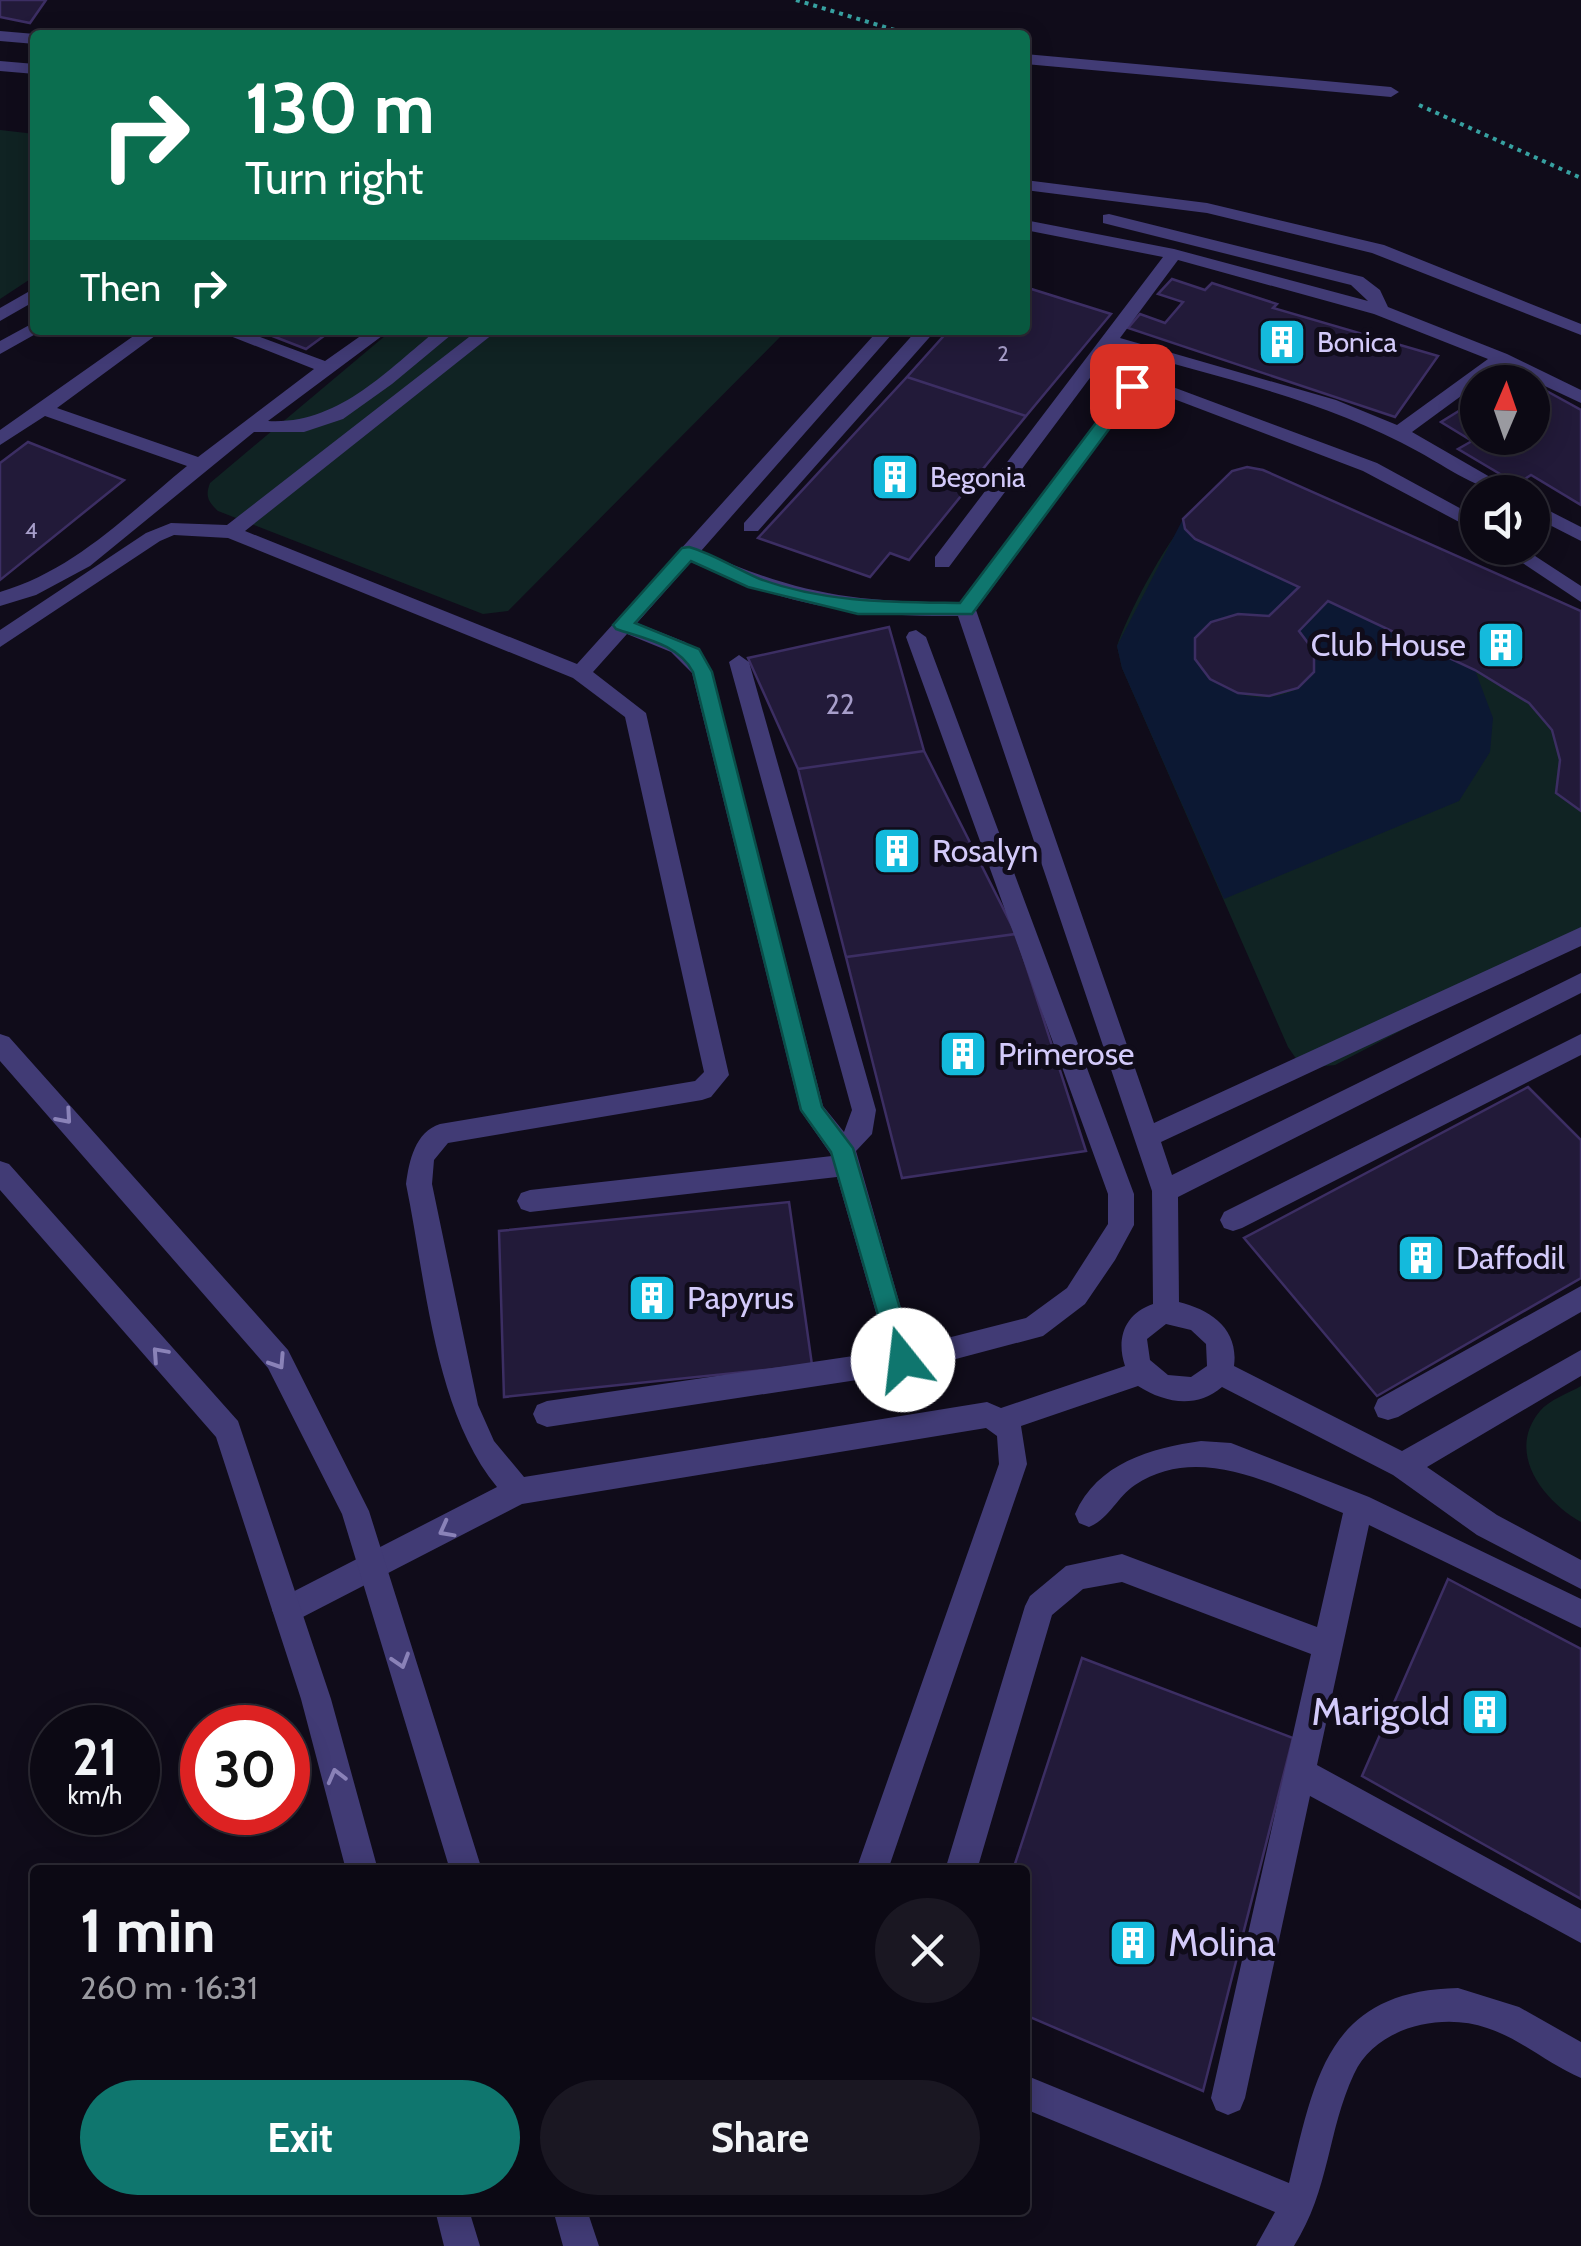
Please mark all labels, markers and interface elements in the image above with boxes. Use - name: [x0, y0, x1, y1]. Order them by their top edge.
- text: 130 m: [245, 65, 435, 151]
- icon: right: [80, 70, 210, 200]
- text: Turn right: [245, 151, 424, 205]
- icon: right: [181, 260, 236, 315]
- text: Then: [80, 264, 161, 311]
- building icon: Bonica: [1256, 316, 1308, 368]
- place label: Bonica: [1317, 325, 1397, 359]
- house number: 2: [997, 340, 1009, 367]
- pin: [1090, 344, 1175, 429]
- icon: arrive: [1105, 359, 1160, 414]
- north arrow: [1460, 365, 1550, 455]
- map controls: [1460, 365, 1550, 565]
- building icon: Begonia: [869, 451, 921, 503]
- place label: Begonia: [930, 460, 1026, 494]
- button: sound: [1460, 475, 1550, 565]
- house number: 4: [25, 517, 38, 544]
- building icon: Club House: [1475, 619, 1527, 671]
- place label: Club House: [1311, 625, 1466, 664]
- house number: 22: [825, 687, 855, 721]
- building icon: Rosalyn: [871, 825, 923, 877]
- place label: Rosalyn: [932, 831, 1038, 870]
- building icon: Primerose: [937, 1028, 989, 1080]
- place label: Primerose: [998, 1034, 1134, 1073]
- one-way arrow: [53, 1105, 71, 1124]
- building icon: Daffodil: [1395, 1232, 1447, 1284]
- place label: Daffodil: [1456, 1238, 1565, 1277]
- building icon: Papyrus: [626, 1272, 678, 1324]
- place label: Papyrus: [687, 1278, 794, 1317]
- position arrow: [851, 1308, 955, 1412]
- one-way arrow: [153, 1347, 171, 1366]
- one-way arrow: [265, 1351, 284, 1369]
- one-way arrow: [438, 1518, 456, 1537]
- one-way arrow: [389, 1652, 410, 1669]
- building icon: Marigold: [1459, 1686, 1511, 1738]
- place label: Marigold: [1311, 1688, 1450, 1735]
- speed limit sign: 30: [180, 1705, 310, 1835]
- text: 21: [73, 1727, 117, 1788]
- one-way arrow: [327, 1768, 348, 1785]
- text: km/h: [68, 1780, 122, 1810]
- text: 1 min: [80, 1894, 215, 1967]
- button: close: [875, 1898, 980, 2003]
- building icon: Molina: [1107, 1917, 1159, 1969]
- place label: Molina: [1168, 1919, 1276, 1966]
- text: 260 m · 16:31: [80, 1968, 258, 2007]
- button: Exit: [80, 2080, 520, 2195]
- button: Share: [540, 2080, 980, 2195]

